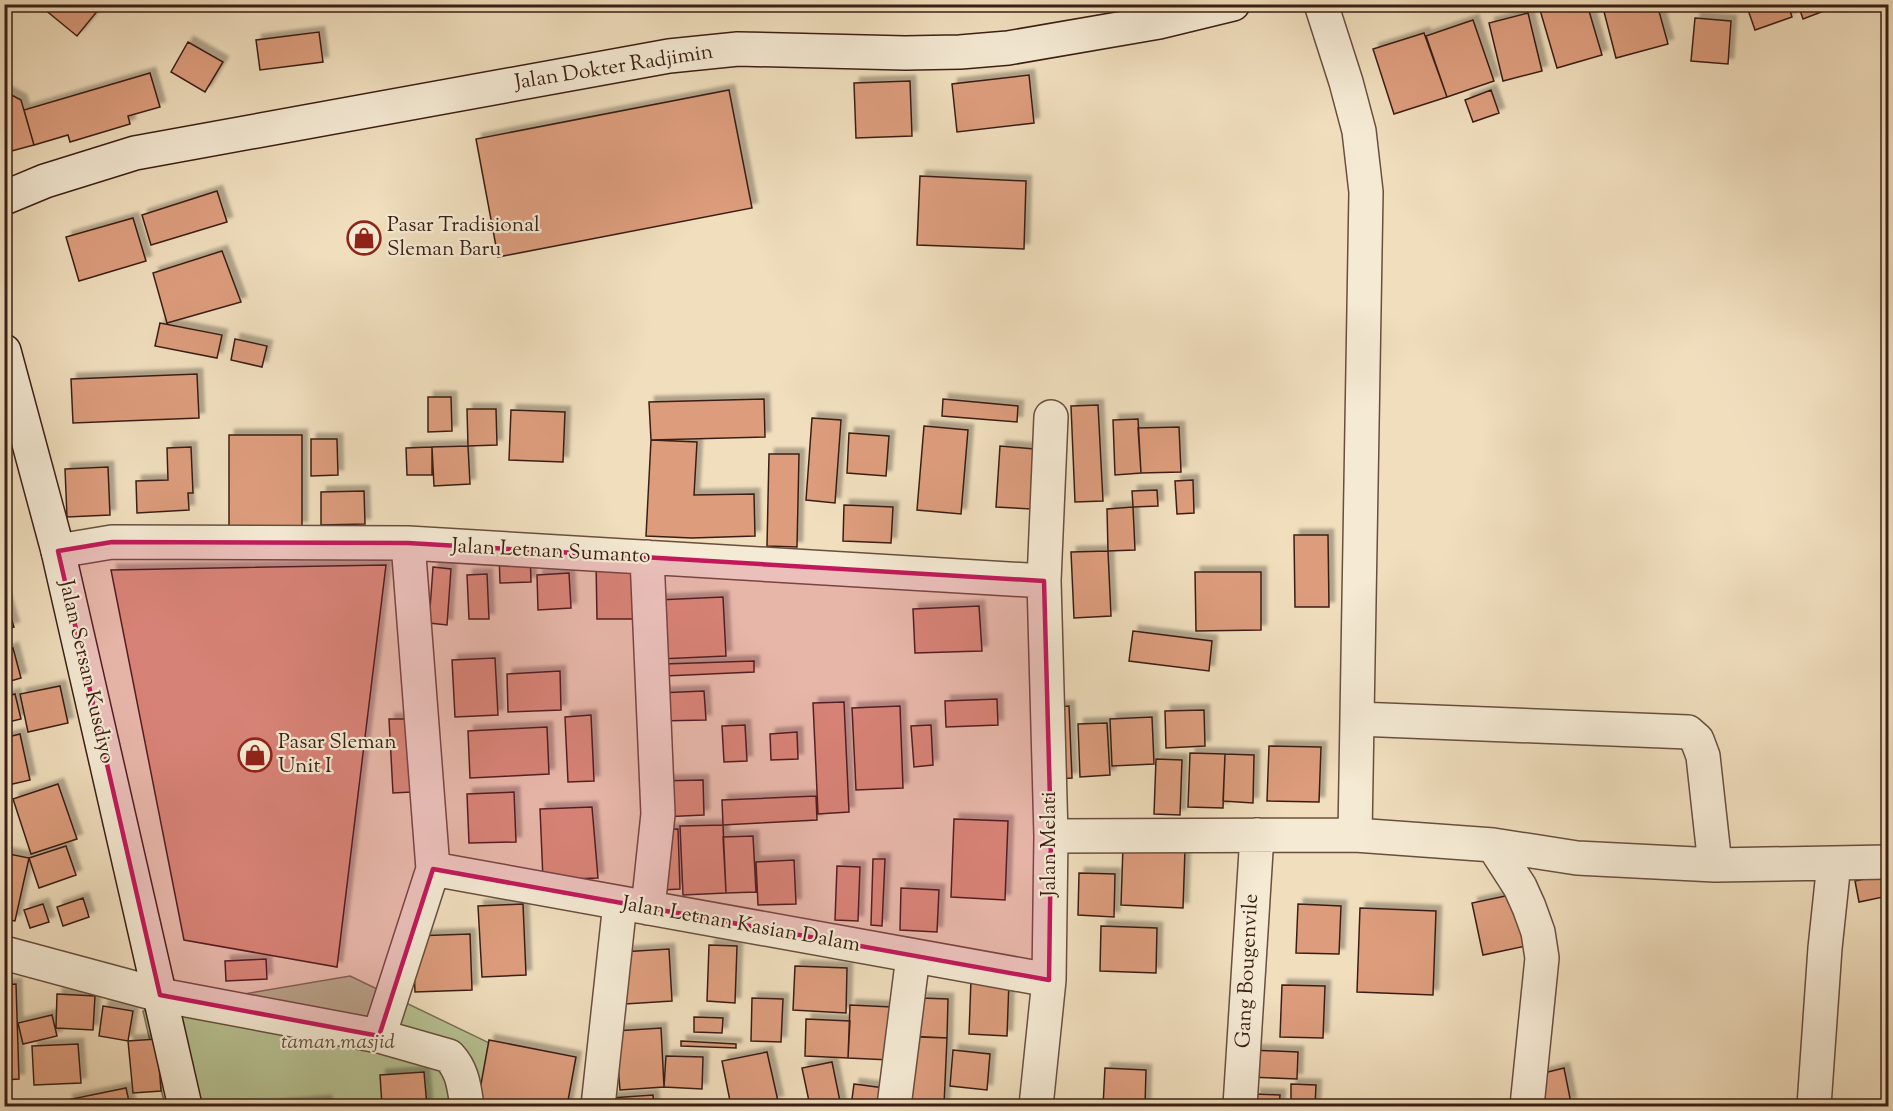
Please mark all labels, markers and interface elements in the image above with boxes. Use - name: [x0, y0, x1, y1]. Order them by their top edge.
- street label: Jalan Dokter Radjimin: [512, 38, 715, 99]
- place label: Pasar Tradisional Sleman Baru: [387, 211, 540, 265]
- shop icon: Pasar Tradisional Sleman Baru: [346, 220, 382, 256]
- street label: Jalan Letnan Sumanto: [450, 532, 651, 572]
- street label: Jalan Sersan Kusdiyo: [50, 576, 122, 767]
- place label: Pasar Sleman Unit I: [278, 728, 397, 782]
- shop icon: Pasar Sleman Unit I: [237, 737, 273, 773]
- street label: Jalan Melati: [1035, 791, 1065, 898]
- street label: Jalan Letnan Kasian Dalam: [618, 889, 863, 961]
- street label: Gang Bougenvile: [1229, 893, 1267, 1049]
- park label: taman masjid: [281, 1028, 395, 1058]

